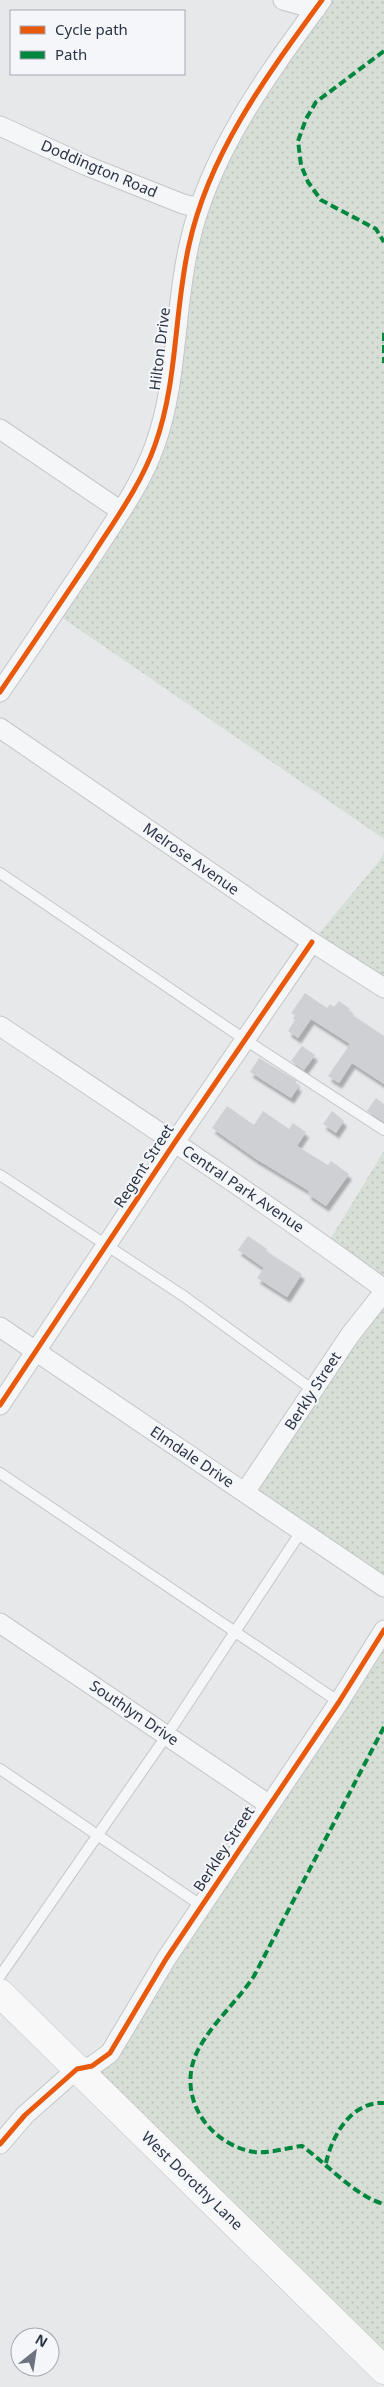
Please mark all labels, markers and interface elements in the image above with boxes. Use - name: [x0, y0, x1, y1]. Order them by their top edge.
- legend: [10, 10, 185, 75]
- text: Cycle path: [55, 19, 128, 39]
- text: Path: [55, 44, 87, 64]
- street label: Doddington Road: [38, 135, 161, 202]
- street label: Hilton Drive: [144, 306, 174, 392]
- street label: Melrose Avenue: [140, 818, 244, 899]
- street label: Regent Street: [109, 1119, 178, 1211]
- street label: Central Park Avenue: [179, 1140, 308, 1236]
- street label: Berkly Street: [279, 1347, 345, 1434]
- street label: Elmdale Drive: [147, 1421, 238, 1492]
- street label: Southlyn Drive: [86, 1675, 183, 1749]
- street label: Berkley Street: [188, 1801, 259, 1895]
- street label: West Dorothy Lane: [138, 2127, 248, 2234]
- north arrow: [10, 2327, 60, 2377]
- text: N: [32, 2329, 51, 2351]

